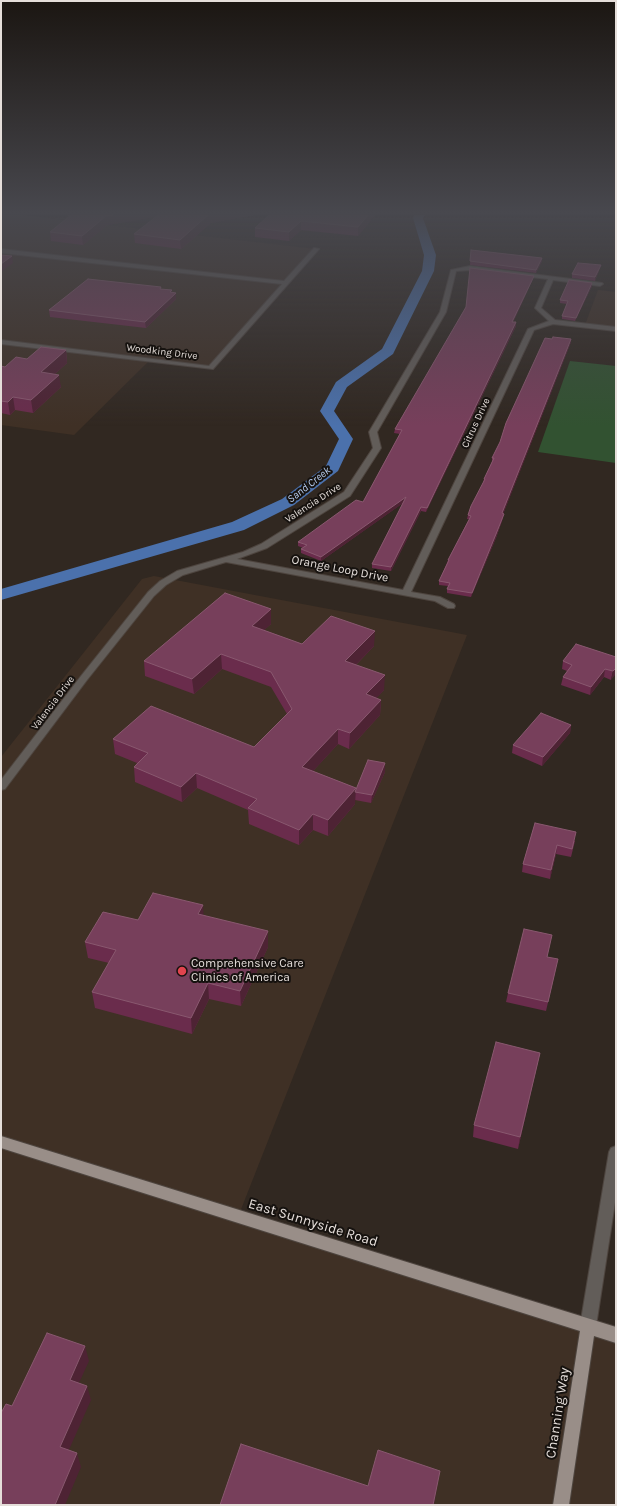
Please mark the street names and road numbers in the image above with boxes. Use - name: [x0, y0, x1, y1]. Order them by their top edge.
- street label: Woodking Drive: [126, 342, 198, 362]
- street label: Citrus Drive: [459, 396, 493, 450]
- street label: Valencia Drive: [283, 480, 343, 526]
- street label: Orange Loop Drive: [290, 553, 390, 585]
- street label: Valencia Drive: [29, 674, 77, 732]
- street label: East Sunnyside Road: [246, 1195, 380, 1251]
- street label: Channing Way: [543, 1366, 573, 1460]

